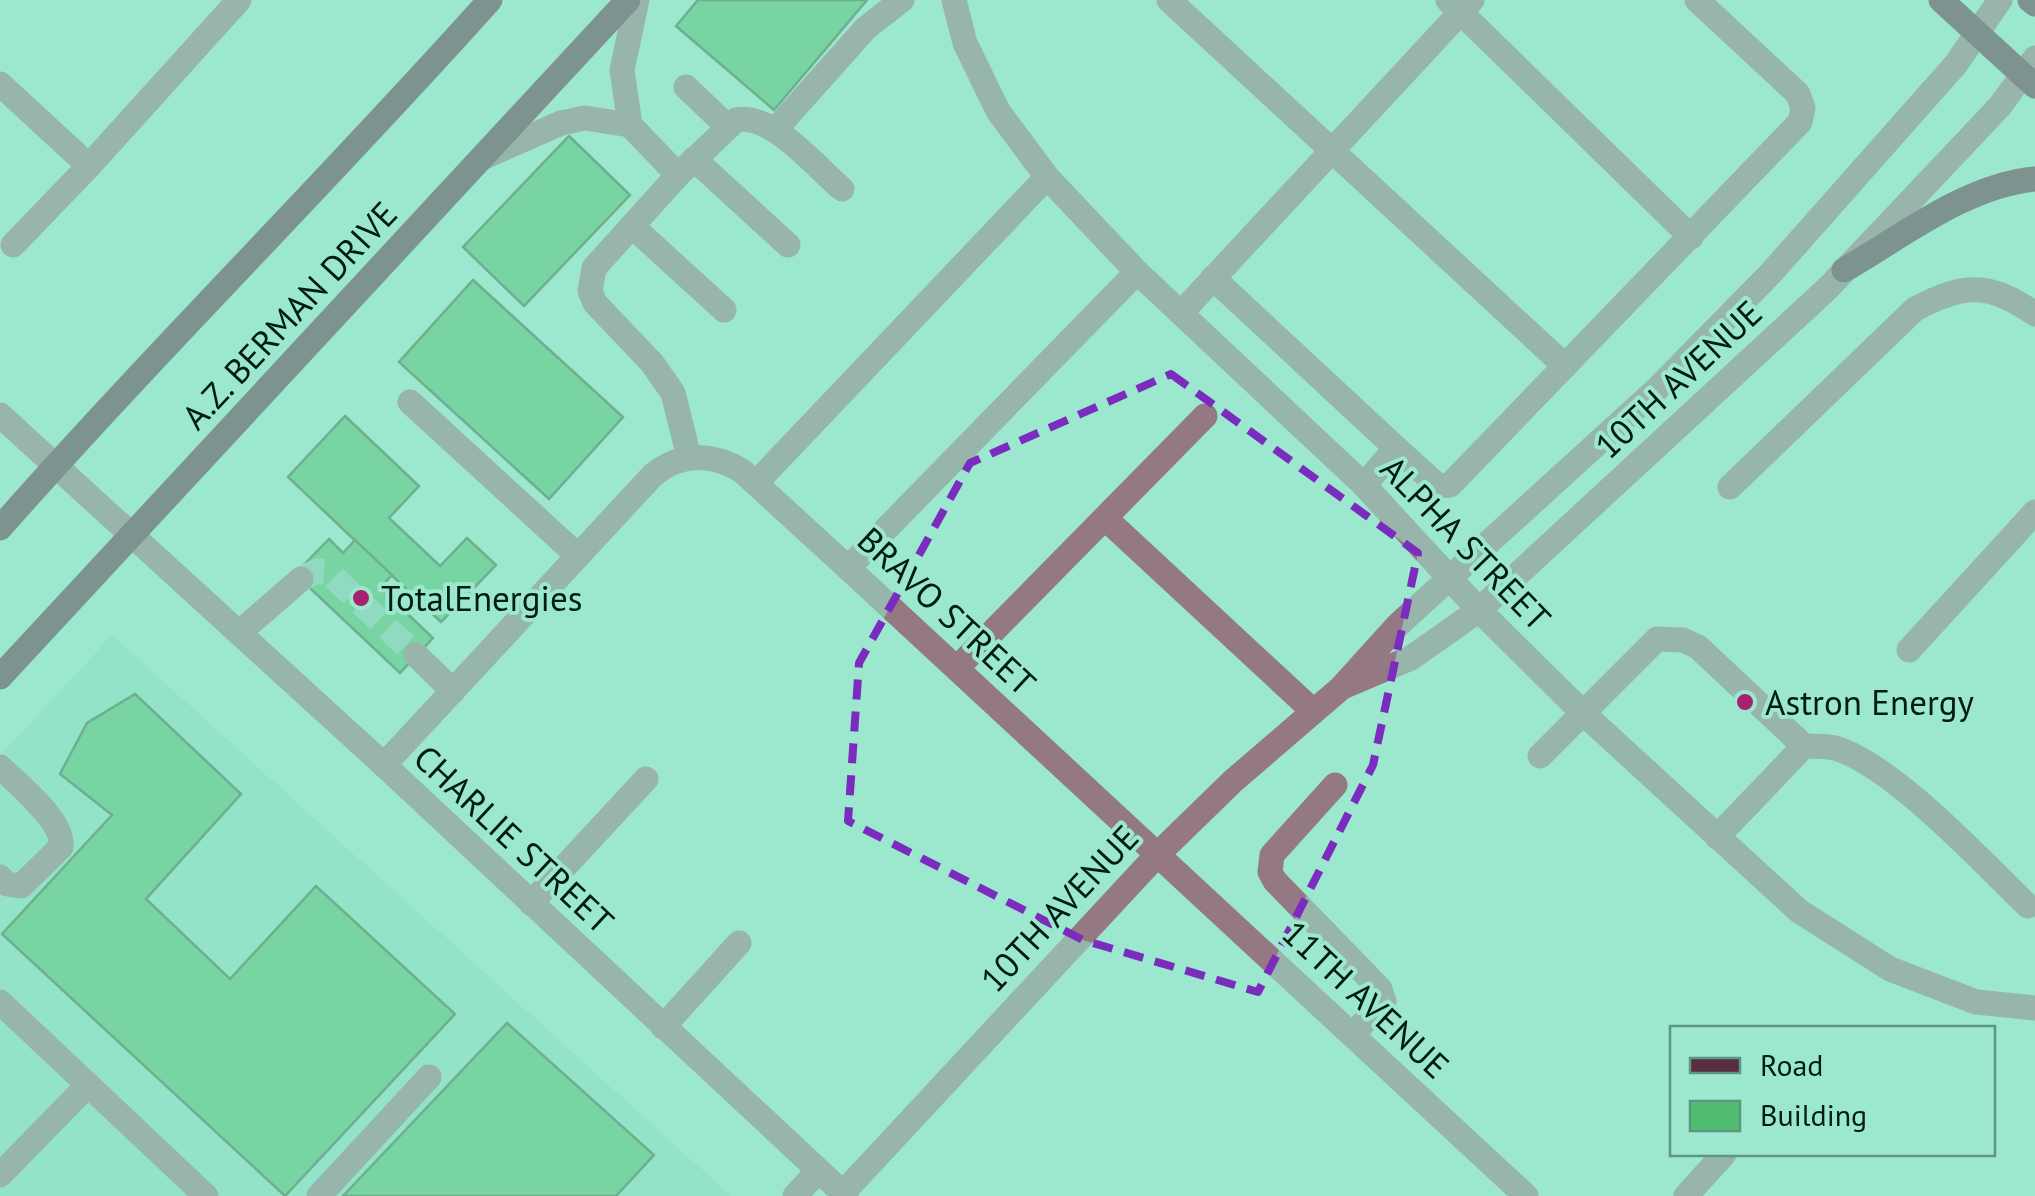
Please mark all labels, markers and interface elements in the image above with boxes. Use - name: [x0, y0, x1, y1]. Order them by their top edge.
- street label: A.Z. BERMAN DRIVE: [171, 191, 407, 439]
- street label: 10TH AVENUE: [1585, 290, 1771, 468]
- street label: ALPHA STREET: [1371, 446, 1561, 640]
- street label: BRAVO STREET: [848, 517, 1046, 705]
- place label: TotalEnergies: [381, 575, 582, 621]
- marker: TotalEnergies: [350, 587, 372, 609]
- place label: Astron Energy: [1765, 679, 1974, 725]
- marker: Astron Energy: [1734, 691, 1756, 713]
- street label: CHARLIE STREET: [404, 735, 624, 943]
- street label: 10TH AVENUE: [970, 815, 1148, 1001]
- street label: 11TH AVENUE: [1273, 910, 1459, 1088]
- legend: [1670, 1026, 1995, 1156]
- text: Road: [1760, 1045, 1824, 1084]
- text: Building: [1760, 1095, 1867, 1134]

